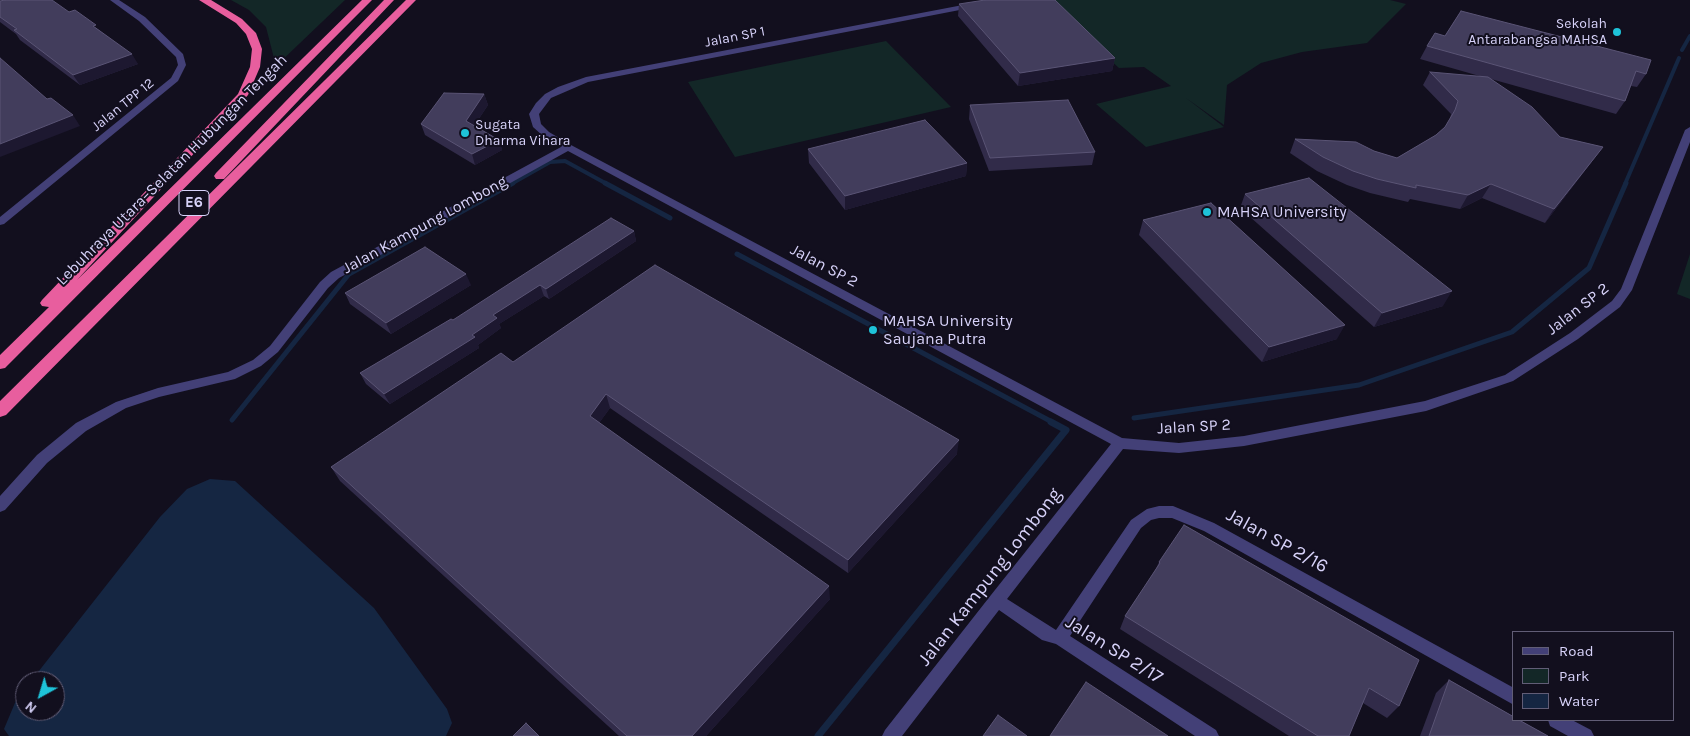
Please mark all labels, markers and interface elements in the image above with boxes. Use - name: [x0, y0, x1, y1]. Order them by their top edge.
- place label: Sekolah Antarabangsa MAHSA: [1468, 16, 1607, 48]
- street label: Jalan SP 1: [703, 23, 767, 51]
- marker: Sekolah Antarabangsa MAHSA: [1611, 26, 1623, 38]
- street label: Lebuhraya Utara–Selatan Hubungan Tengah: [53, 51, 291, 289]
- street label: Jalan TPP 12: [88, 75, 158, 135]
- place label: Sugata Dharma Vihara: [475, 117, 571, 150]
- marker: Sugata Dharma Vihara: [459, 127, 471, 139]
- street label: Jalan Kampung Lombong: [339, 172, 511, 278]
- road number: E6: [179, 190, 209, 216]
- place label: MAHSA University: [1217, 202, 1347, 222]
- marker: MAHSA University: [1201, 206, 1213, 218]
- street label: Jalan SP 2: [787, 240, 861, 292]
- street label: Jalan SP 2: [1543, 279, 1613, 339]
- place label: MAHSA University Saujana Putra: [883, 311, 1013, 349]
- marker: MAHSA University Saujana Putra: [867, 324, 879, 336]
- street label: Jalan SP 2: [1157, 415, 1231, 439]
- street label: Jalan Kampung Lombong: [913, 483, 1067, 671]
- street label: Jalan SP 2/16: [1222, 504, 1332, 578]
- street label: Jalan SP 2/17: [1061, 611, 1167, 689]
- legend: [1512, 631, 1675, 721]
- text: Road: [1559, 642, 1594, 660]
- text: Park: [1559, 667, 1589, 685]
- north arrow: [15, 671, 65, 721]
- text: Water: [1559, 692, 1599, 710]
- text: N: [22, 698, 40, 717]

